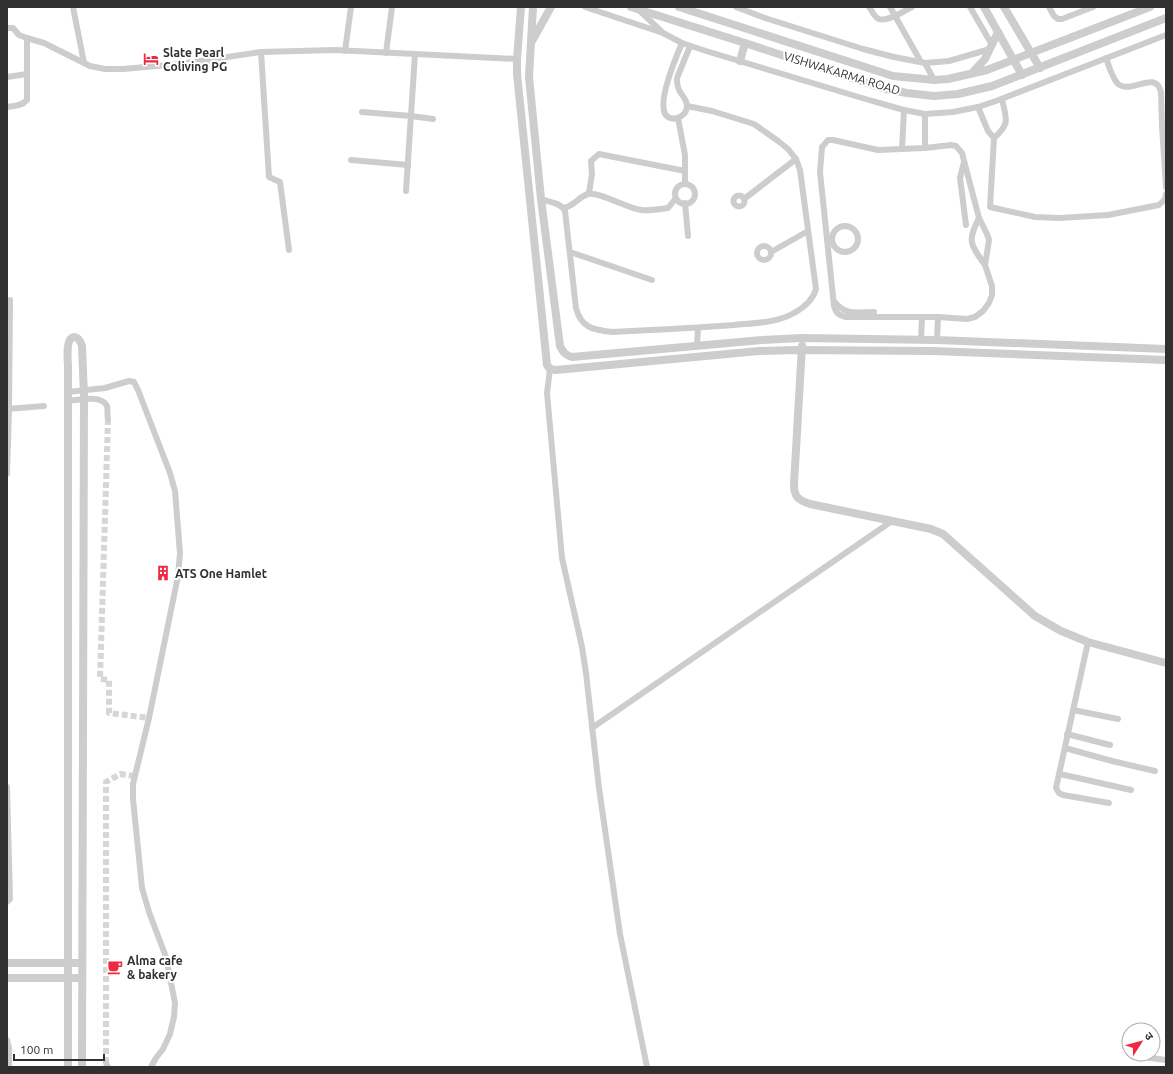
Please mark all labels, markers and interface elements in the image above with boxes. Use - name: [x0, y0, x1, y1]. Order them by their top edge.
- place label: Slate Pearl Coliving PG: [163, 46, 227, 73]
- street label: VISHWAKARMA ROAD: [782, 49, 902, 97]
- hotel icon: Slate Pearl Coliving PG: [142, 50, 160, 68]
- building icon: ATS One Hamlet: [154, 564, 172, 582]
- place label: ATS One Hamlet: [175, 567, 267, 580]
- place label: Alma cafe & bakery: [127, 954, 183, 981]
- cafe icon: Alma cafe & bakery: [106, 958, 124, 976]
- north arrow: [1121, 1022, 1161, 1062]
- text: उ: [1142, 1030, 1156, 1043]
- scale bar: [14, 1036, 104, 1062]
- text: 100 m: [20, 1043, 53, 1056]

